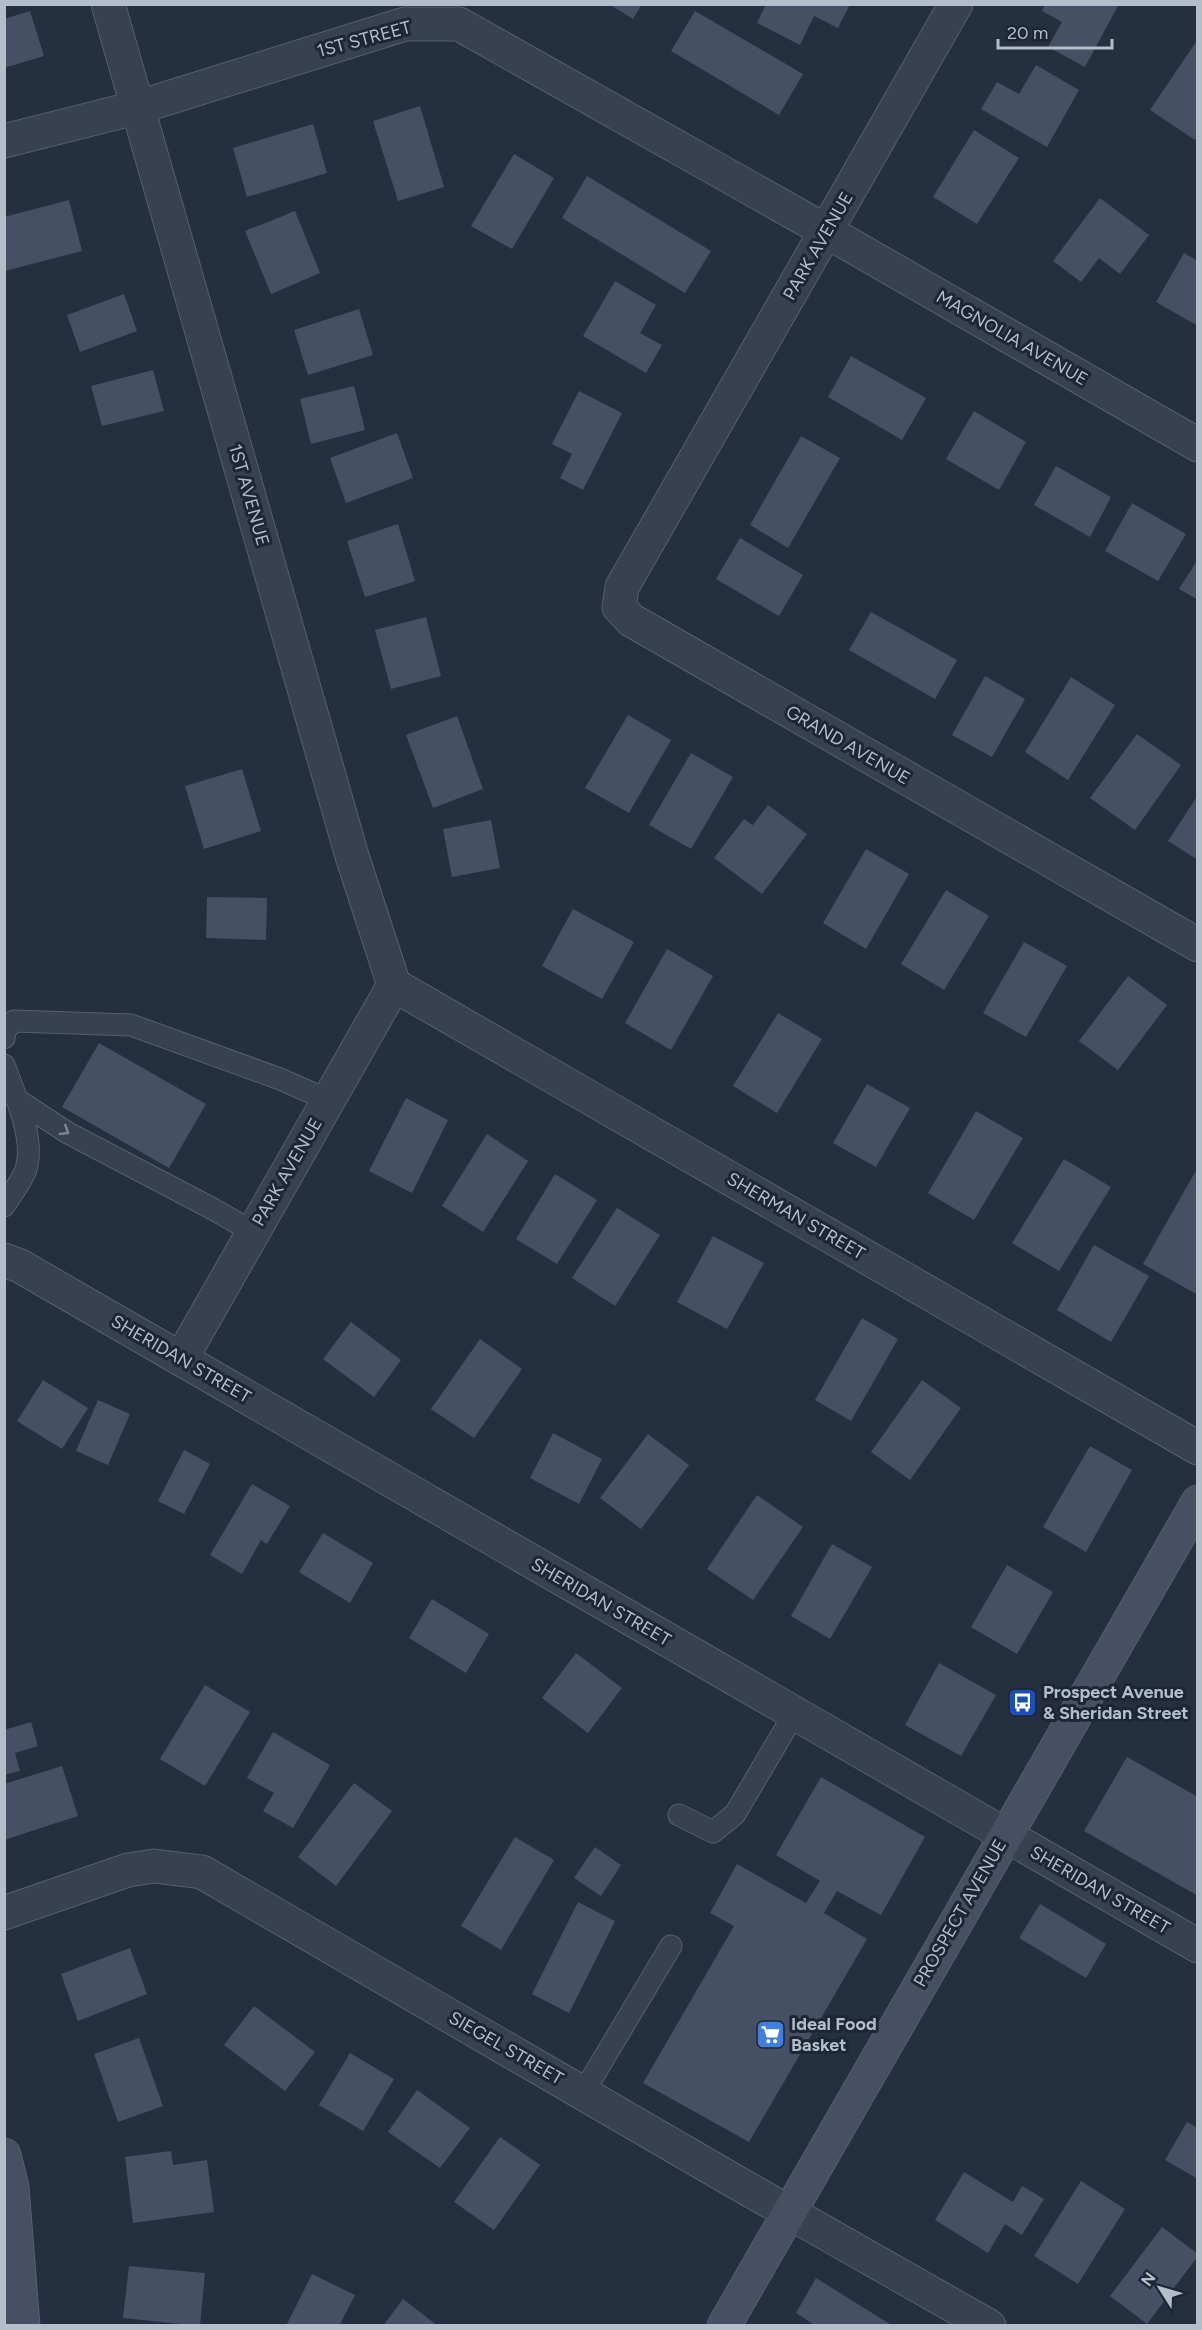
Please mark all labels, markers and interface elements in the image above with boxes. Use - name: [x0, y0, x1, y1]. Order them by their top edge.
- scale bar: [998, 12, 1112, 50]
- street label: 1ST STREET: [315, 16, 413, 62]
- text: 20 m: [1007, 22, 1048, 44]
- street label: PARK AVENUE: [778, 188, 858, 304]
- street label: MAGNOLIA AVENUE: [932, 286, 1092, 390]
- street label: 1ST AVENUE: [224, 442, 274, 548]
- street label: GRAND AVENUE: [782, 701, 914, 789]
- street label: PARK AVENUE: [247, 1114, 327, 1230]
- one-way arrow: [59, 1123, 69, 1135]
- street label: SHERMAN STREET: [723, 1168, 869, 1265]
- street label: SHERIDAN STREET: [107, 1310, 255, 1408]
- street label: SHERIDAN STREET: [527, 1553, 675, 1651]
- place label: Prospect Avenue & Sheridan Street: [1043, 1681, 1189, 1724]
- bus stop icon: Prospect Avenue & Sheridan Street: [1006, 1686, 1038, 1718]
- street label: PROSPECT AVENUE: [909, 1835, 1011, 1991]
- street label: SHERIDAN STREET: [1026, 1841, 1174, 1939]
- street label: SIEGEL STREET: [445, 2006, 567, 2090]
- place label: Ideal Food Basket: [791, 2013, 877, 2056]
- supermarket icon: Ideal Food Basket: [754, 2018, 786, 2050]
- north arrow: [1130, 2258, 1190, 2318]
- text: N: [1137, 2269, 1160, 2290]

